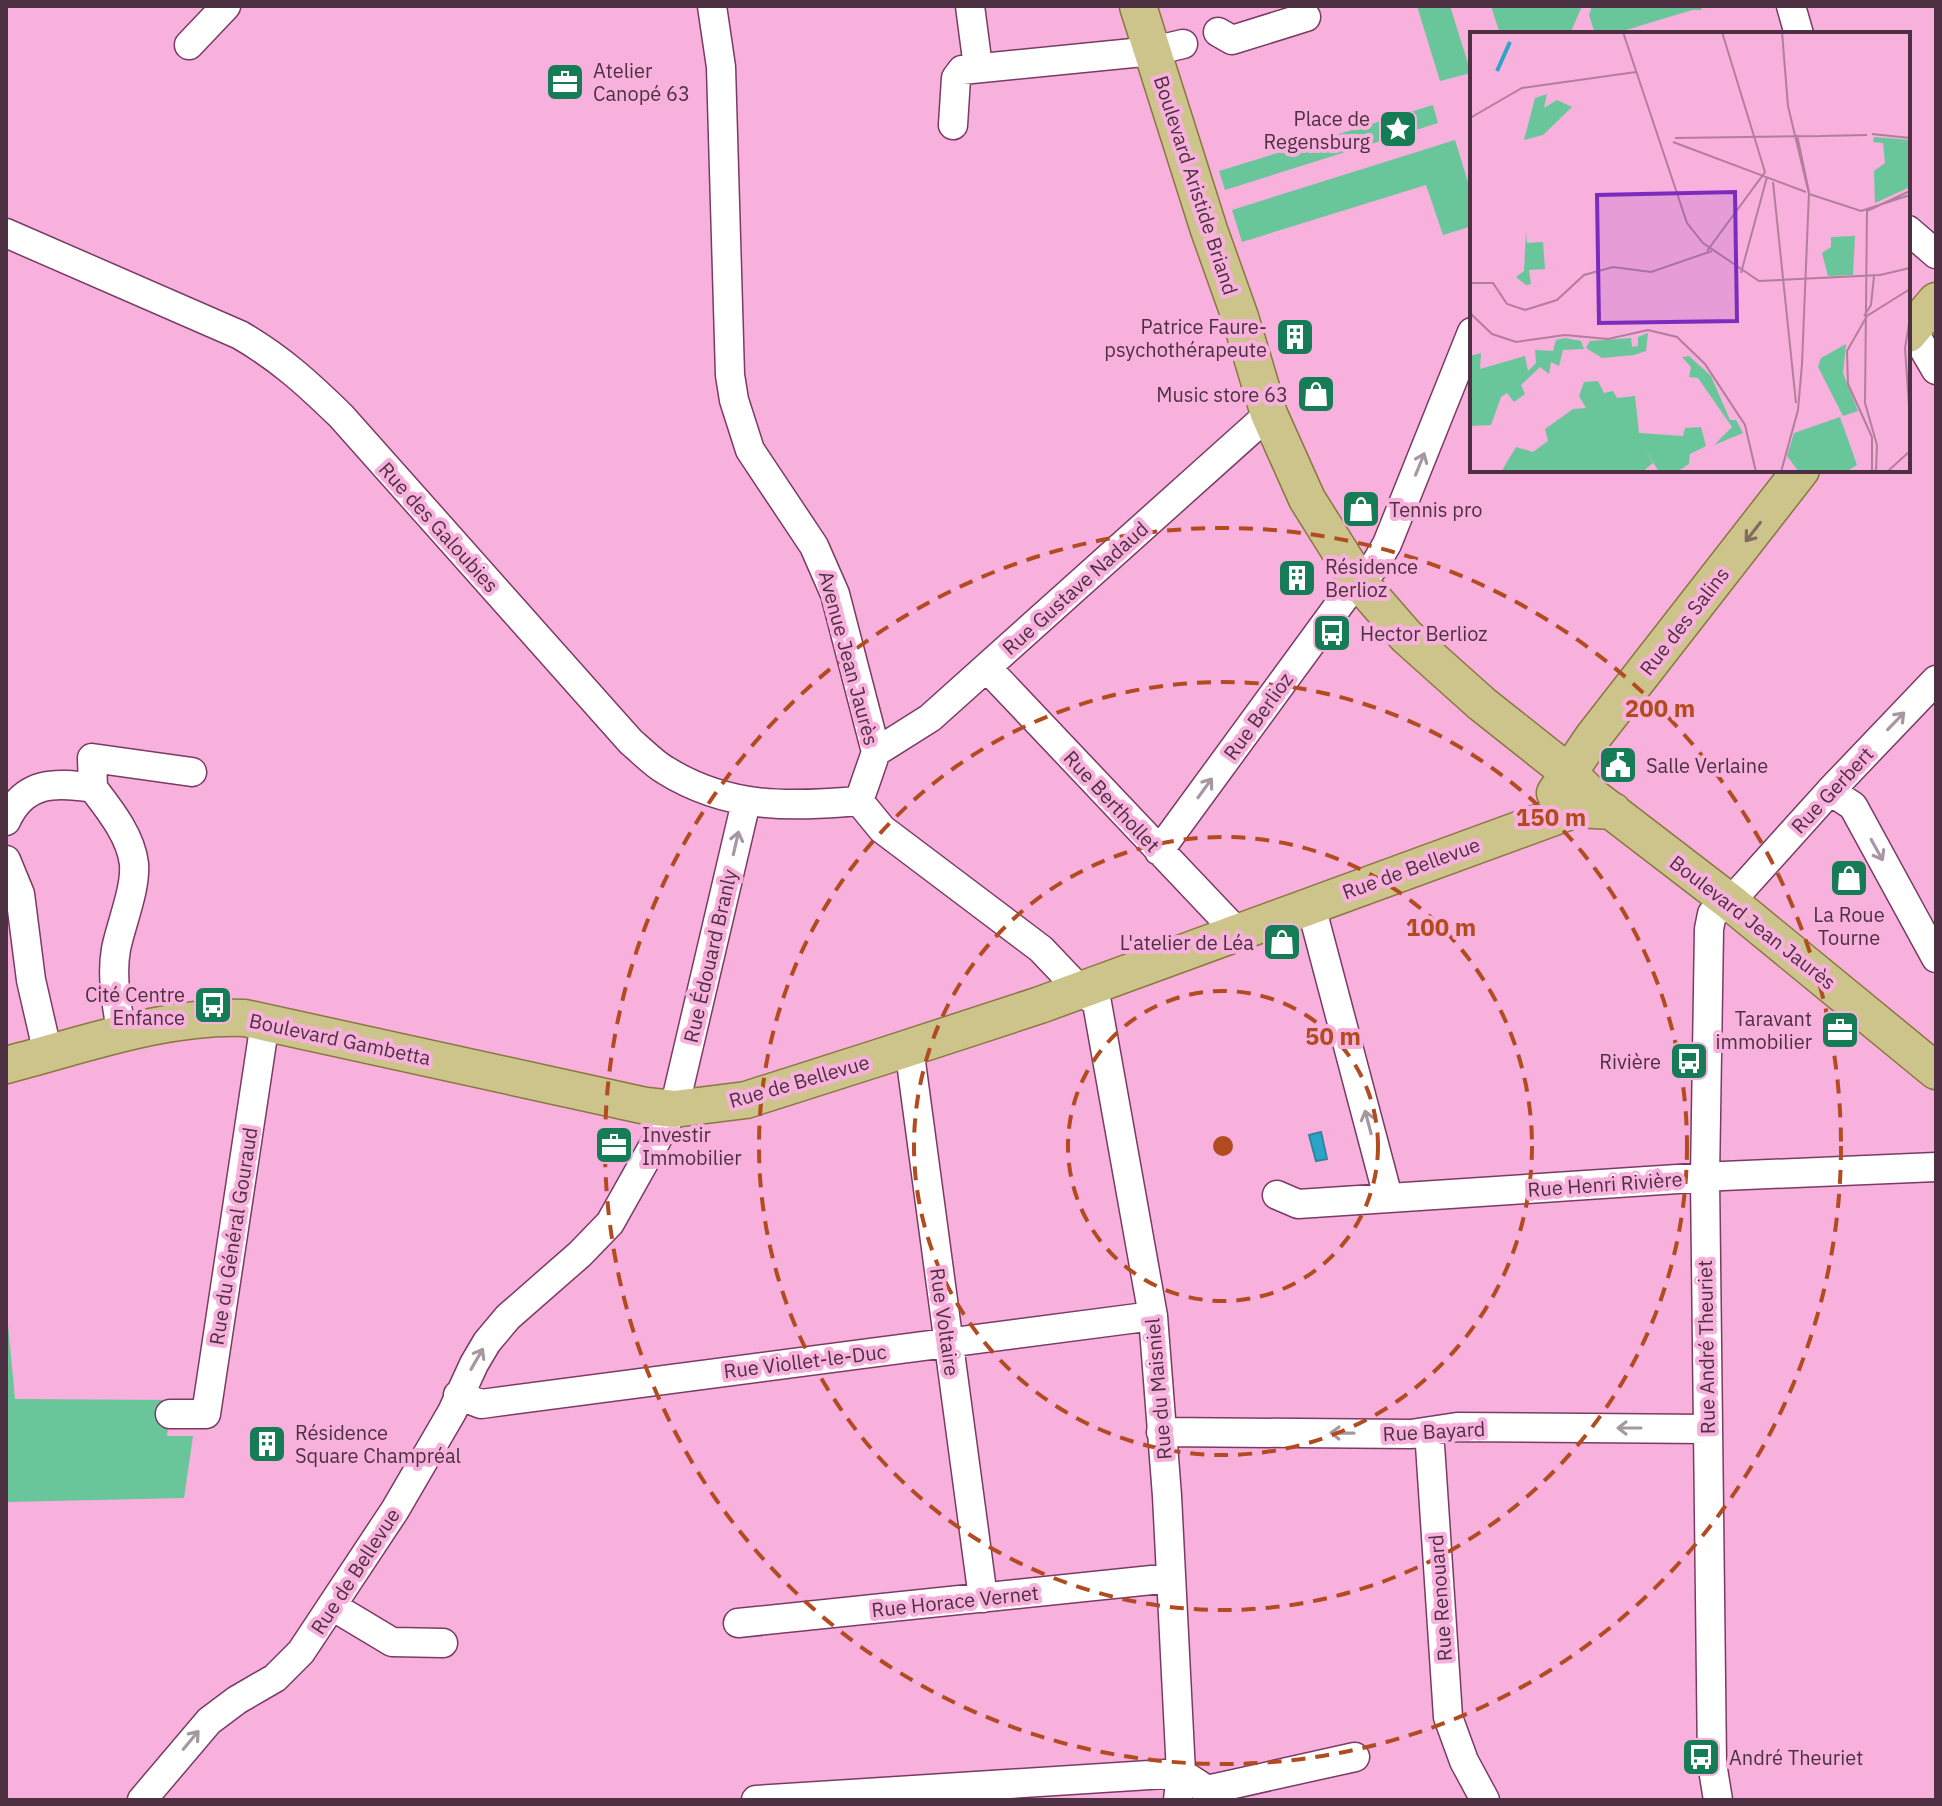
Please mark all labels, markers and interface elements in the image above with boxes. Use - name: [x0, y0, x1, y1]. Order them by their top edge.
- inset map: [1470, 32, 1910, 472]
- place label: Atelier Canopé 63: [593, 57, 690, 107]
- office icon: Atelier Canopé 63: [544, 61, 586, 103]
- street label: Boulevard Aristide Briand: [1148, 72, 1244, 298]
- place label: Place de Regensburg: [1264, 105, 1370, 155]
- place icon: Place de Regensburg: [1377, 108, 1419, 150]
- place label: Patrice Faure- psychothérapeute: [1104, 313, 1267, 363]
- building icon: Patrice Faure- psychothérapeute: [1274, 316, 1316, 358]
- shop icon: Music store 63: [1295, 373, 1337, 415]
- place label: Music store 63: [1156, 381, 1288, 408]
- one-way arrow: [1413, 452, 1428, 477]
- street label: Rue des Galoubies: [373, 456, 505, 598]
- shop icon: Tennis pro: [1340, 488, 1382, 530]
- place label: Tennis pro: [1389, 496, 1482, 523]
- street label: Rue Gustave Nadaud: [996, 515, 1154, 661]
- one-way arrow: [1744, 521, 1761, 542]
- place label: Résidence Berlioz: [1325, 553, 1418, 603]
- building icon: Résidence Berlioz: [1276, 557, 1318, 599]
- street label: Rue des Salins: [1633, 561, 1735, 681]
- street label: Avenue Jean Jaurès: [813, 568, 885, 748]
- bus stop icon: Hector Berlioz: [1311, 612, 1353, 654]
- place label: Hector Berlioz: [1360, 620, 1488, 647]
- street label: Rue Berlioz: [1217, 667, 1299, 765]
- text: 200 m: [1625, 692, 1695, 724]
- one-way arrow: [1887, 711, 1906, 731]
- street label: Rue Gerbert: [1785, 741, 1879, 839]
- street label: Rue Berthollet: [1058, 744, 1166, 858]
- public building icon: Salle Verlaine: [1597, 744, 1639, 786]
- place label: Salle Verlaine: [1646, 752, 1768, 779]
- one-way arrow: [1197, 778, 1214, 799]
- text: 150 m: [1516, 801, 1586, 833]
- one-way arrow: [730, 830, 745, 856]
- street label: Rue de Bellevue: [1338, 831, 1484, 905]
- one-way arrow: [1870, 838, 1885, 862]
- street label: Boulevard Jean Jaurès: [1664, 849, 1842, 995]
- shop icon: La Roue Tourne: [1828, 857, 1870, 899]
- street label: Rue Édouard Branly: [677, 867, 743, 1045]
- place label: La Roue Tourne: [1813, 901, 1885, 951]
- text: 100 m: [1406, 911, 1476, 943]
- shop icon: L'atelier de Léa: [1261, 921, 1303, 963]
- place label: L'atelier de Léa: [1120, 929, 1254, 956]
- place label: Cité Centre Enfance: [85, 981, 185, 1031]
- bus stop icon: Cité Centre Enfance: [192, 984, 234, 1026]
- place label: Taravant immobilier: [1716, 1005, 1812, 1055]
- street label: Boulevard Gambetta: [247, 1007, 434, 1071]
- office icon: Taravant immobilier: [1819, 1009, 1861, 1051]
- text: 50 m: [1305, 1020, 1361, 1052]
- bus stop icon: Rivière: [1668, 1040, 1710, 1082]
- street label: Rue de Bellevue: [726, 1048, 872, 1114]
- place label: Rivière: [1599, 1048, 1661, 1075]
- one-way arrow: [1359, 1110, 1374, 1135]
- place label: Investir Immobilier: [642, 1121, 741, 1171]
- office icon: Investir Immobilier: [593, 1124, 635, 1166]
- street label: Rue du Général Gouraud: [202, 1125, 264, 1347]
- centre of rings: [1209, 1132, 1237, 1160]
- street label: Rue Henri Rivière: [1527, 1165, 1683, 1203]
- street label: Rue André Theuriet: [1691, 1260, 1721, 1434]
- street label: Rue Voltaire: [924, 1266, 966, 1378]
- street label: Rue du Maisniel: [1138, 1317, 1178, 1461]
- street label: Rue Viollet-le-Duc: [722, 1338, 888, 1384]
- one-way arrow: [469, 1348, 485, 1371]
- street label: Rue Bayard: [1382, 1415, 1486, 1447]
- place label: Résidence Square Champréal: [295, 1419, 461, 1469]
- one-way arrow: [1616, 1420, 1643, 1436]
- building icon: Résidence Square Champréal: [246, 1423, 288, 1465]
- one-way arrow: [1329, 1425, 1356, 1441]
- street label: Rue de Bellevue: [304, 1503, 406, 1639]
- street label: Rue Renouard: [1422, 1534, 1458, 1662]
- street label: Rue Horace Vernet: [870, 1579, 1040, 1623]
- one-way arrow: [182, 1730, 200, 1751]
- bus stop icon: André Theuriet: [1680, 1736, 1722, 1778]
- place label: André Theuriet: [1729, 1744, 1863, 1771]

